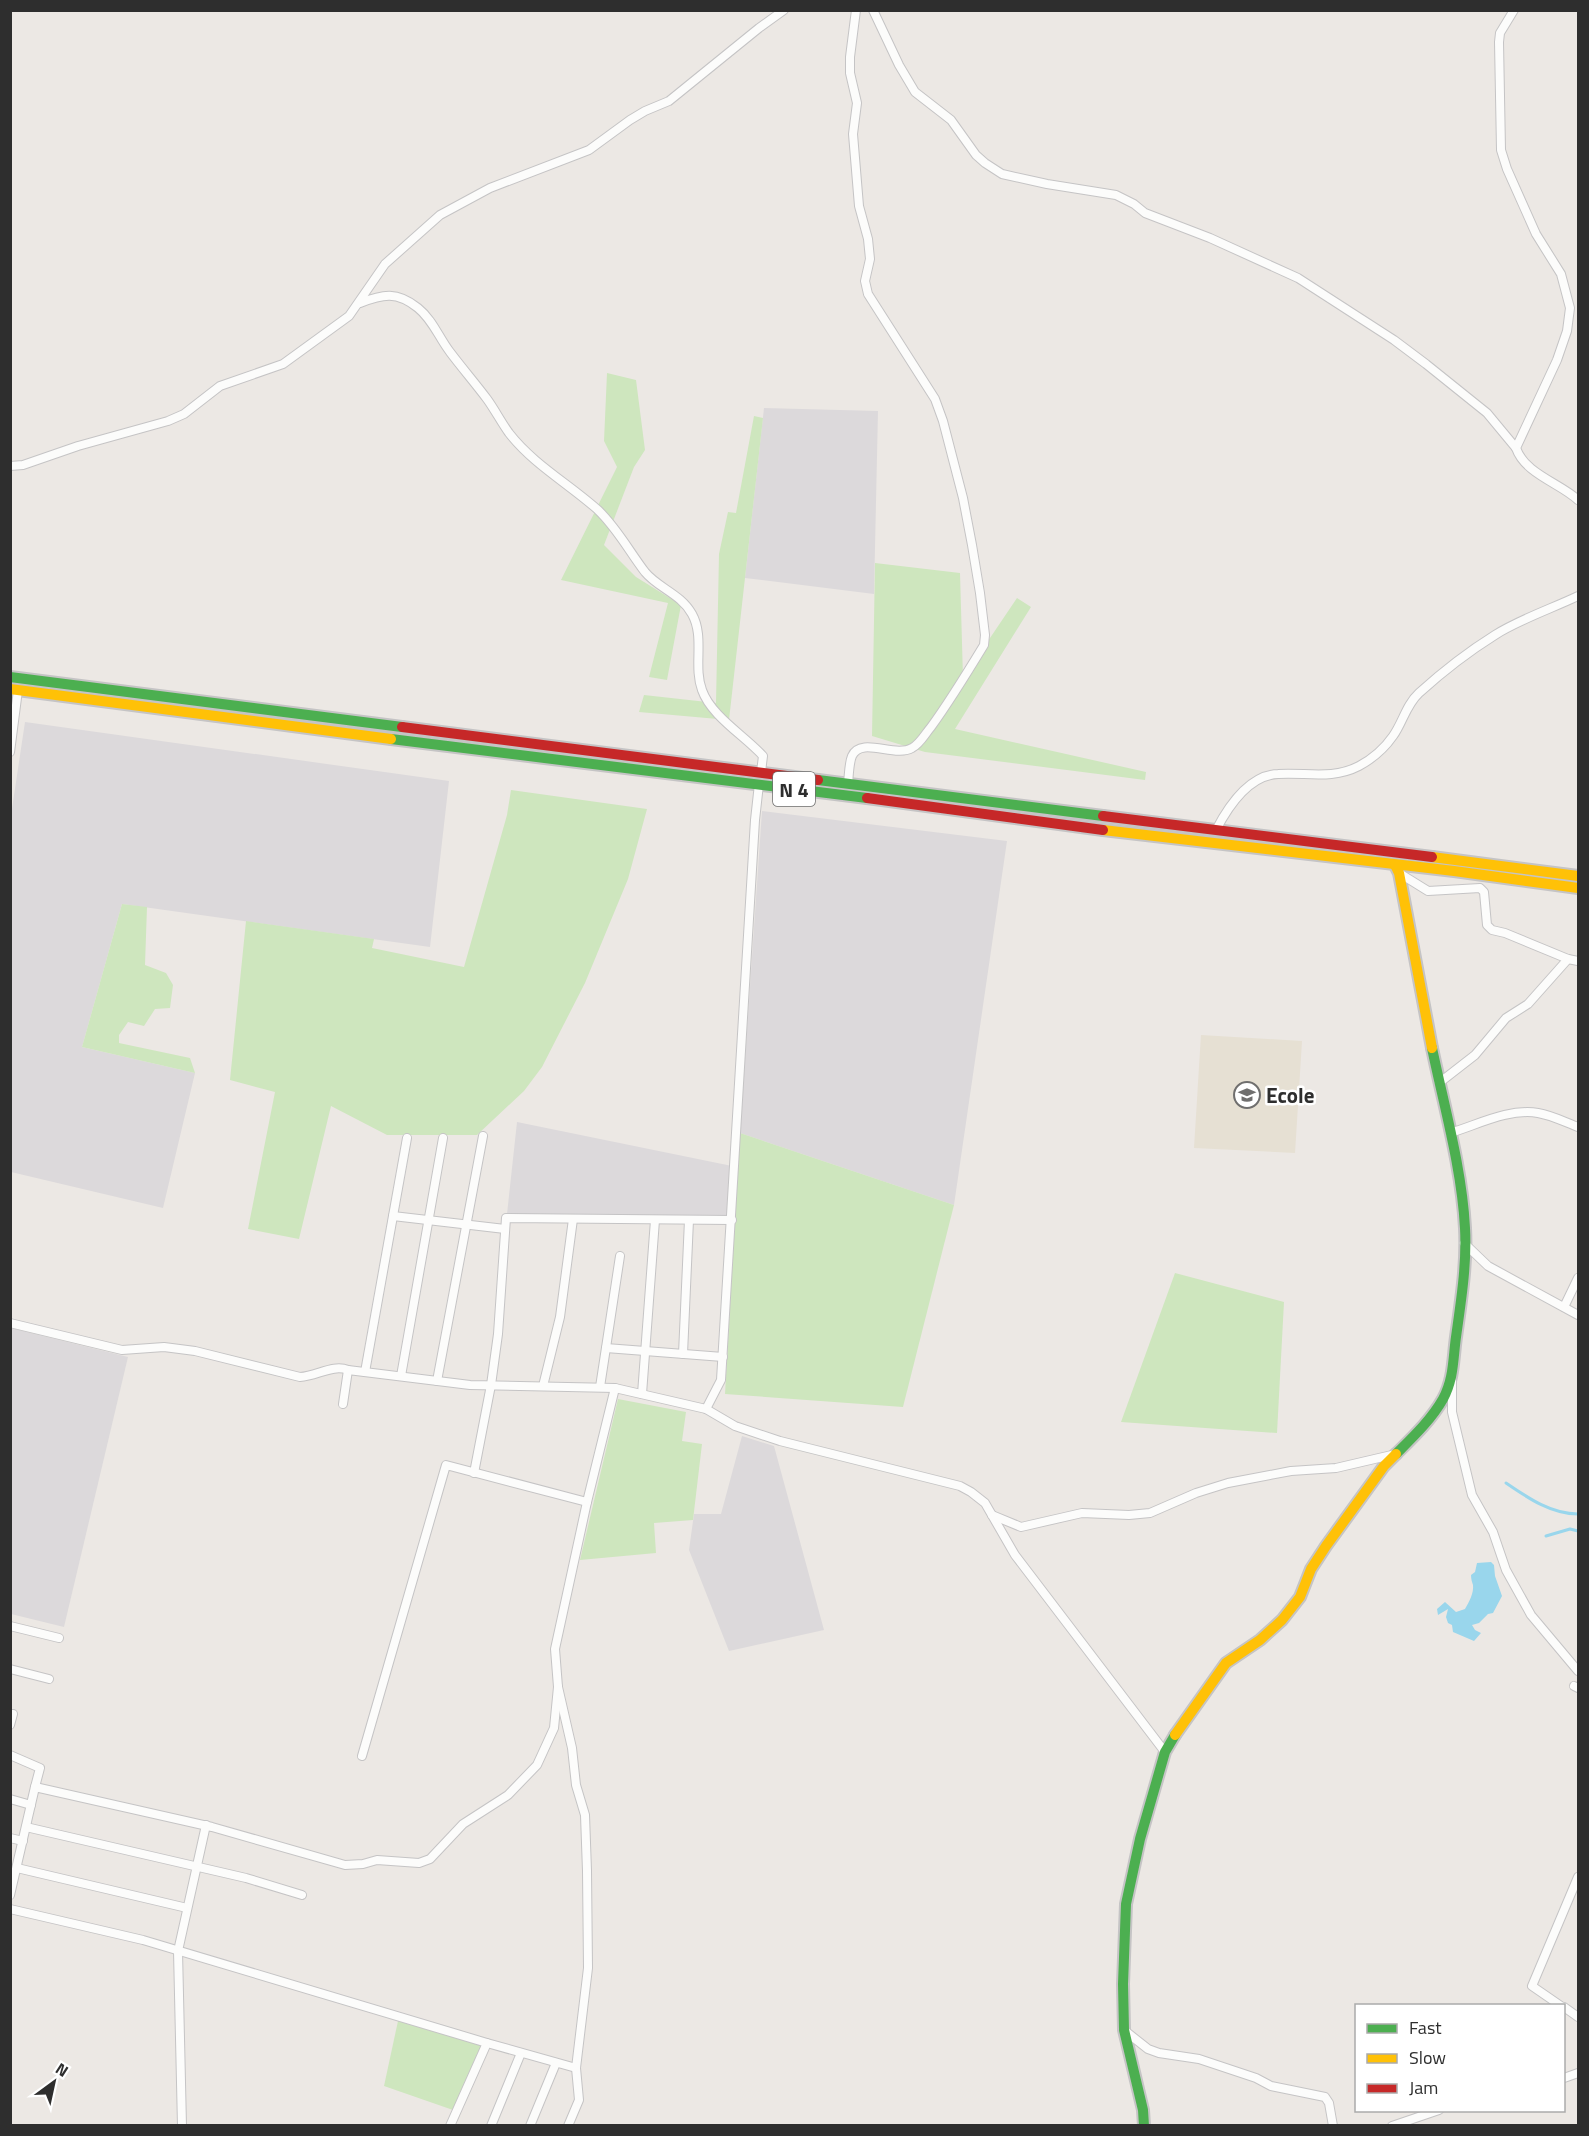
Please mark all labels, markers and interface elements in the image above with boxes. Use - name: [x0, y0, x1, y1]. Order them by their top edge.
- road number: N 4: [773, 772, 815, 806]
- place label: Ecole: [1266, 1079, 1314, 1111]
- school or university icon: Ecole: [1232, 1080, 1262, 1110]
- legend: [1355, 2004, 1565, 2112]
- text: Fast: [1409, 2014, 1442, 2041]
- text: Slow: [1409, 2044, 1446, 2071]
- north arrow: [24, 2052, 84, 2112]
- text: N: [51, 2056, 73, 2083]
- text: Jam: [1409, 2074, 1438, 2101]

